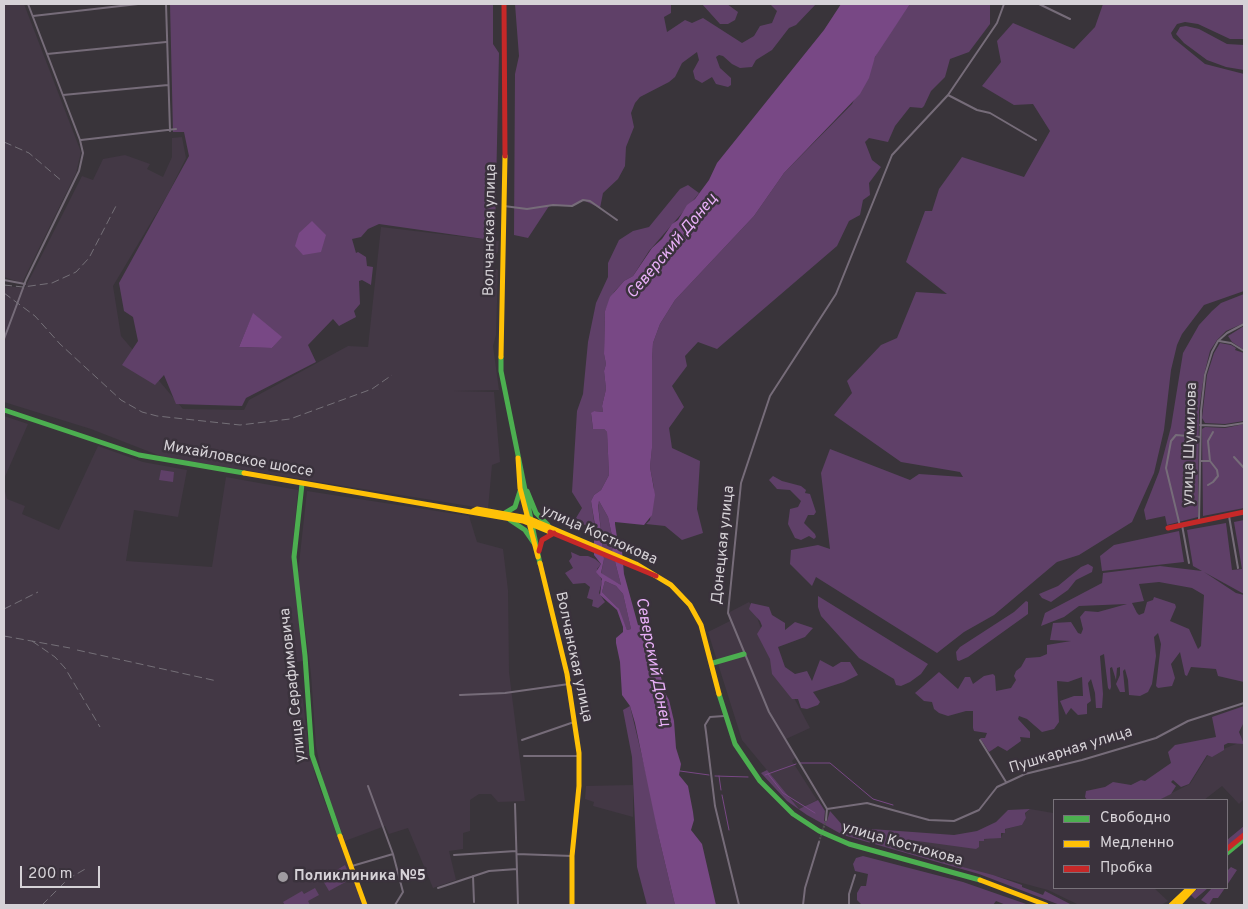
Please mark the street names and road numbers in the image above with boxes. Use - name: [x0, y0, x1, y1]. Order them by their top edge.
- street label: Волчанская улица: [481, 164, 501, 296]
- street label: улица Шумилова: [1180, 382, 1202, 506]
- street label: Михайловское шоссе: [162, 438, 314, 482]
- street label: Донецкая улица: [709, 485, 739, 605]
- street label: улица Костюкова: [538, 502, 660, 570]
- street label: Волчанская улица: [550, 590, 596, 724]
- street label: улица Серафимовича: [277, 607, 311, 763]
- street label: Пушкарная улица: [1007, 724, 1135, 778]
- street label: улица Костюкова: [839, 819, 965, 871]

